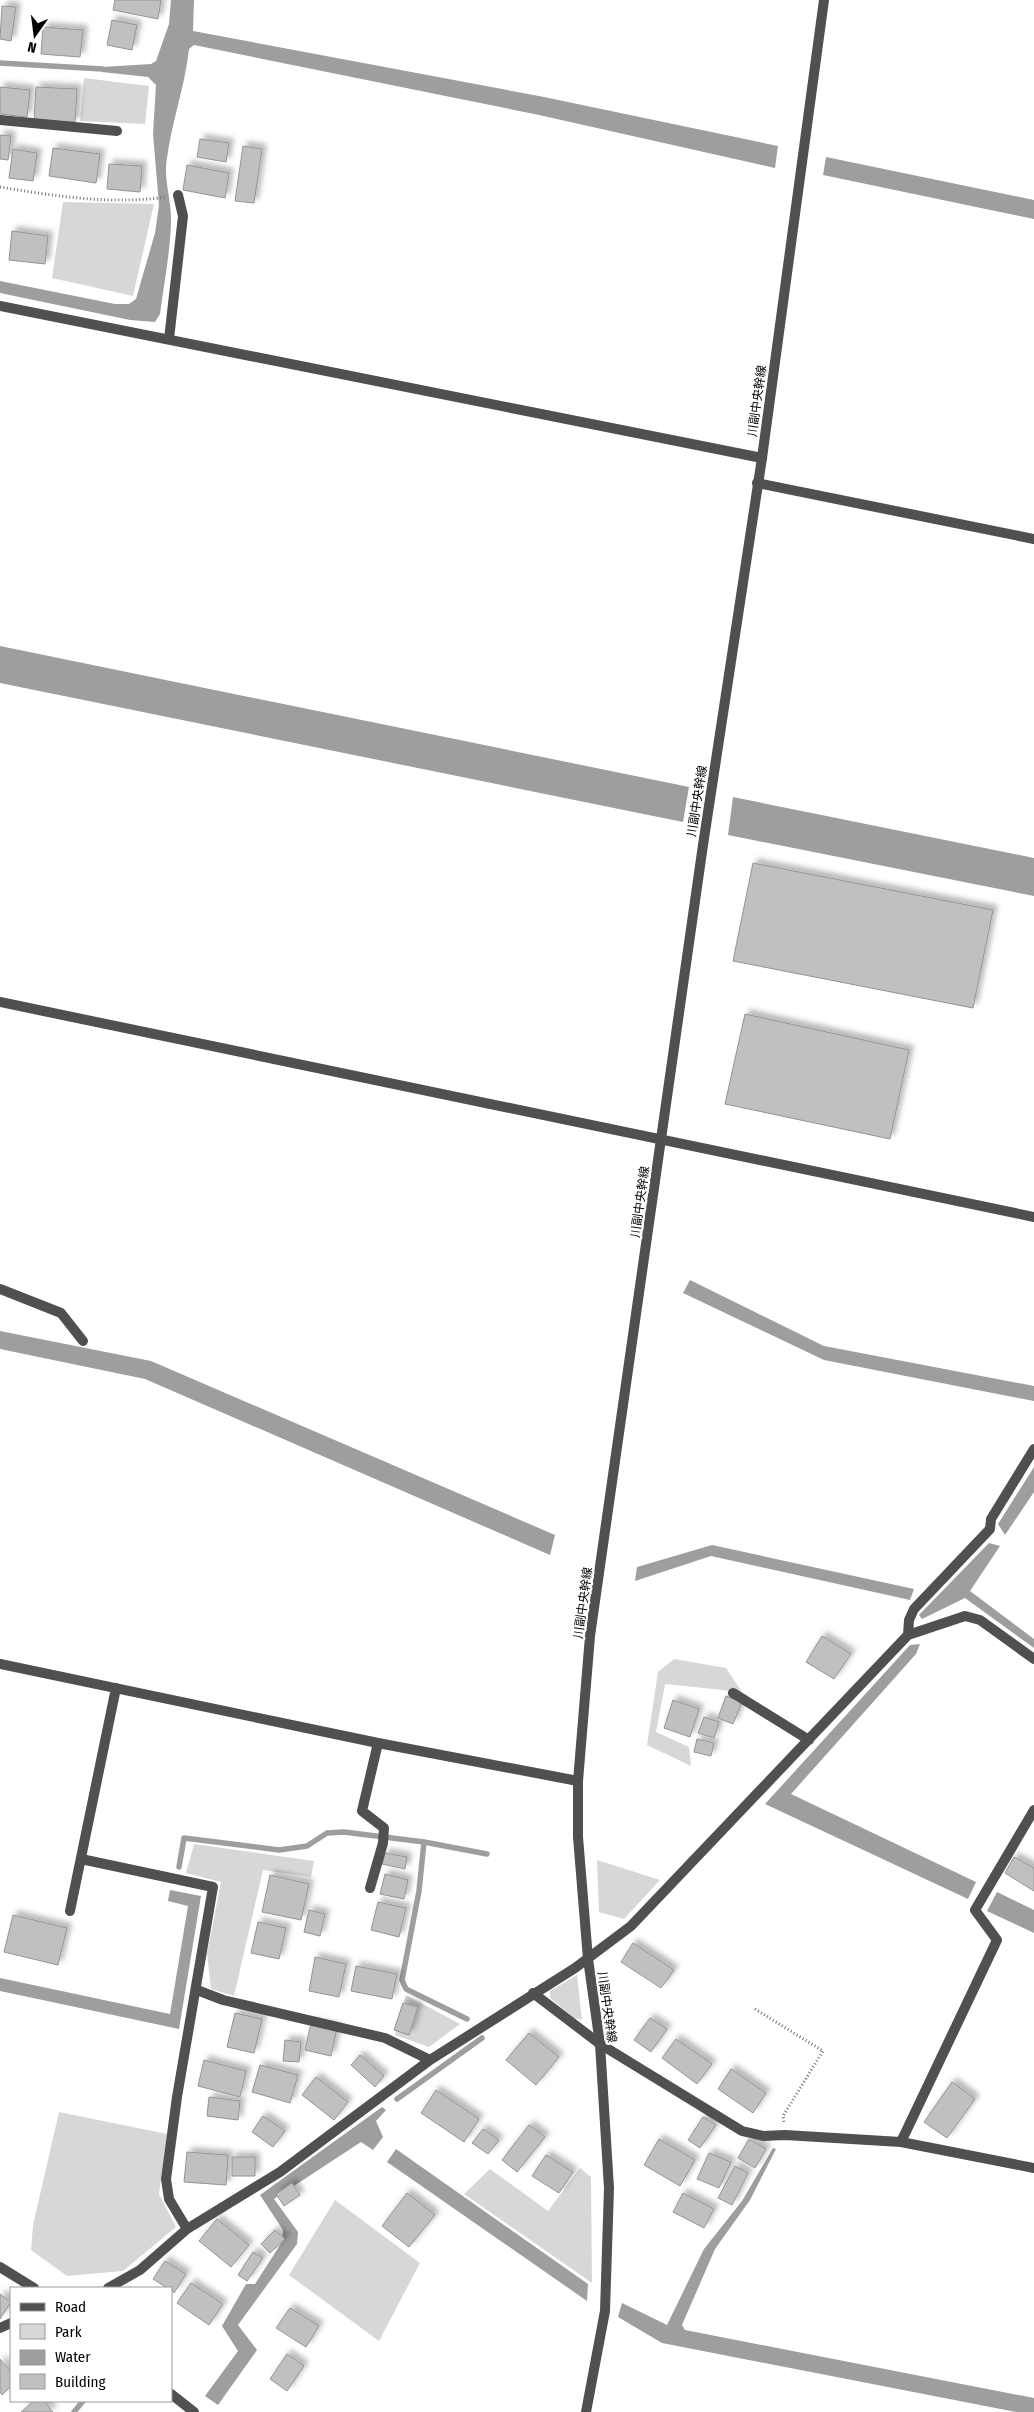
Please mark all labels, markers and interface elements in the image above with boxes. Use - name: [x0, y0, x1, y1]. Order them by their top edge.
- north arrow: [10, 10, 60, 60]
- text: N: [26, 38, 38, 56]
- street label: 川副中央幹線: [745, 364, 769, 438]
- street label: 川副中央幹線: [684, 764, 710, 838]
- street label: 川副中央幹線: [628, 1165, 652, 1239]
- street label: 川副中央幹線: [571, 1566, 595, 1640]
- street label: 川副中央幹線: [595, 1970, 619, 2044]
- legend: [10, 2287, 172, 2402]
- text: Road: [55, 2298, 86, 2316]
- text: Park: [55, 2323, 82, 2341]
- text: Water: [55, 2348, 91, 2366]
- text: Building: [55, 2373, 106, 2391]

